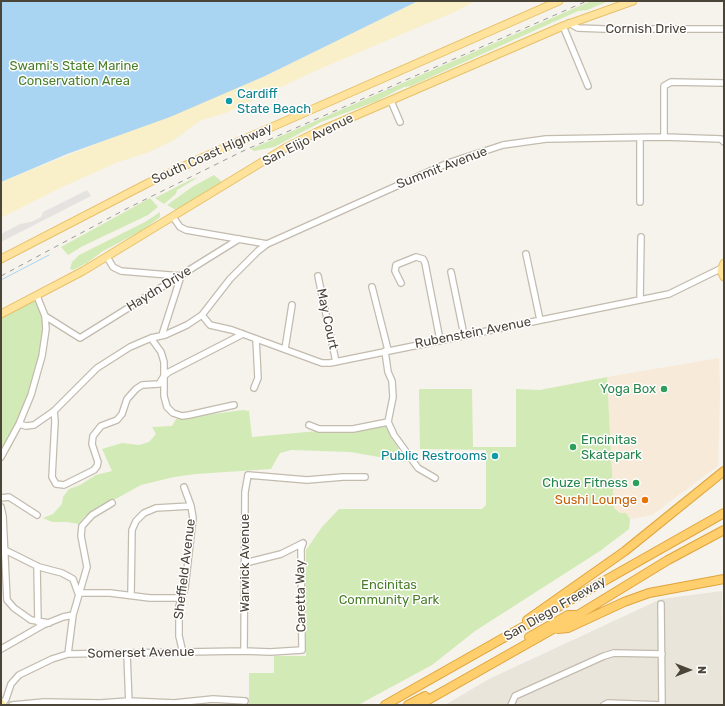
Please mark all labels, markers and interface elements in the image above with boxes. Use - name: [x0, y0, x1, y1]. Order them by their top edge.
- street label: Cornish Drive: [605, 21, 687, 37]
- park label: Swami's State Marine Conservation Area: [9, 58, 139, 89]
- place label: Cardiff State Beach: [237, 86, 311, 117]
- marker: Cardiff State Beach: [224, 96, 234, 106]
- street label: San Elijo Avenue: [260, 110, 356, 170]
- street label: South Coast Highway: [149, 120, 275, 188]
- street label: Summit Avenue: [394, 144, 490, 192]
- street label: Haydn Drive: [124, 263, 194, 315]
- street label: May Court: [313, 287, 341, 351]
- street label: Rubenstein Avenue: [414, 314, 532, 352]
- place label: Yoga Box: [600, 381, 656, 397]
- marker: Yoga Box: [659, 384, 669, 394]
- place label: Encinitas Skatepark: [581, 432, 642, 463]
- marker: Encinitas Skatepark: [568, 442, 578, 452]
- place label: Public Restrooms: [381, 448, 487, 464]
- marker: Public Restrooms: [490, 451, 500, 461]
- place label: Chuze Fitness: [542, 475, 628, 491]
- marker: Chuze Fitness: [631, 478, 641, 488]
- place label: Sushi Lounge: [555, 492, 637, 508]
- marker: Sushi Lounge: [640, 495, 650, 505]
- street label: Warwick Avenue: [237, 514, 253, 612]
- street label: Sheffield Avenue: [171, 518, 199, 620]
- street label: Caretta Way: [293, 559, 309, 633]
- street label: San Diego Freeway: [501, 573, 609, 645]
- park label: Encinitas Community Park: [339, 577, 439, 608]
- street label: Somerset Avenue: [87, 644, 195, 662]
- north arrow: [669, 650, 709, 690]
- text: N: [695, 666, 708, 674]

